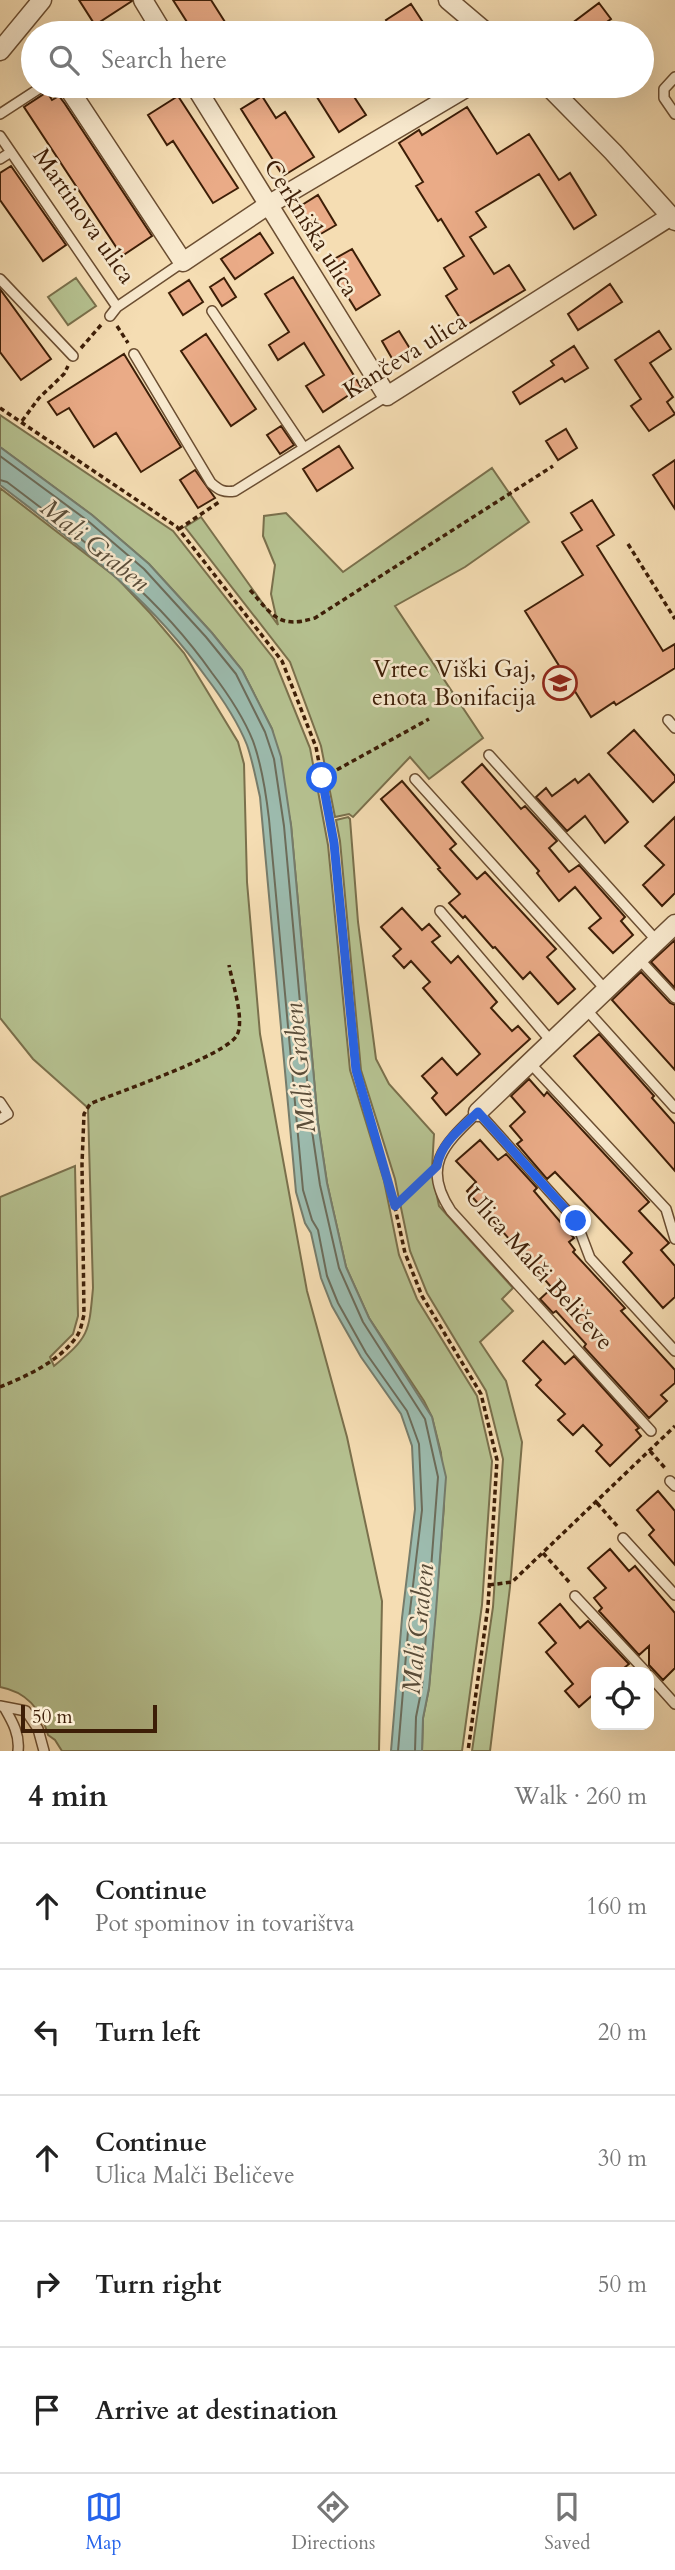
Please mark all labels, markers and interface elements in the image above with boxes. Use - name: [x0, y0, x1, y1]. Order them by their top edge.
- search box: [21, 21, 654, 98]
- icon: search: [45, 41, 83, 79]
- text: Search here: [101, 42, 227, 77]
- street label: Martinova ulica: [25, 141, 143, 291]
- street label: Cerkniška ulica: [256, 153, 367, 304]
- street label: Kančeva ulica: [337, 305, 474, 407]
- water label: Mali Graben: [33, 490, 157, 600]
- place label: Vrtec Viški Gaj, enota Bonifacija: [372, 653, 537, 714]
- school or university icon: Vrtec Viški Gaj, enota Bonifacija: [541, 664, 579, 702]
- route start: [306, 762, 337, 793]
- water label: Mali Graben: [276, 1001, 324, 1135]
- street label: Ulica Malči Beličeve: [457, 1181, 621, 1357]
- route end: [560, 1205, 591, 1236]
- water label: Mali Graben: [394, 1562, 442, 1696]
- map controls: [591, 1667, 654, 1730]
- button: locate: [591, 1667, 654, 1730]
- scale bar: [21, 1702, 158, 1734]
- text: 50 m: [32, 1704, 73, 1730]
- text: 4 min: [28, 1776, 108, 1817]
- text: Walk · 260 m: [514, 1781, 647, 1812]
- text: Continue: [95, 1873, 207, 1908]
- icon: ahead: [28, 1887, 66, 1925]
- text: 160 m: [586, 1891, 647, 1922]
- text: Pot spominov in tovarištva: [95, 1908, 354, 1939]
- icon: left: [28, 2013, 66, 2051]
- text: Turn left: [95, 2015, 200, 2050]
- text: 20 m: [598, 2017, 647, 2048]
- text: Continue: [95, 2125, 207, 2160]
- icon: ahead: [28, 2139, 66, 2177]
- text: 30 m: [598, 2143, 647, 2174]
- text: Ulica Malči Beličeve: [95, 2160, 295, 2191]
- icon: right: [28, 2265, 66, 2303]
- text: Turn right: [95, 2267, 222, 2302]
- text: 50 m: [598, 2269, 647, 2300]
- icon: arrive: [28, 2391, 66, 2429]
- text: Arrive at destination: [95, 2393, 338, 2428]
- tab: Map: [85, 2488, 123, 2556]
- tab: Directions: [292, 2488, 375, 2556]
- tab: Saved: [544, 2488, 590, 2556]

